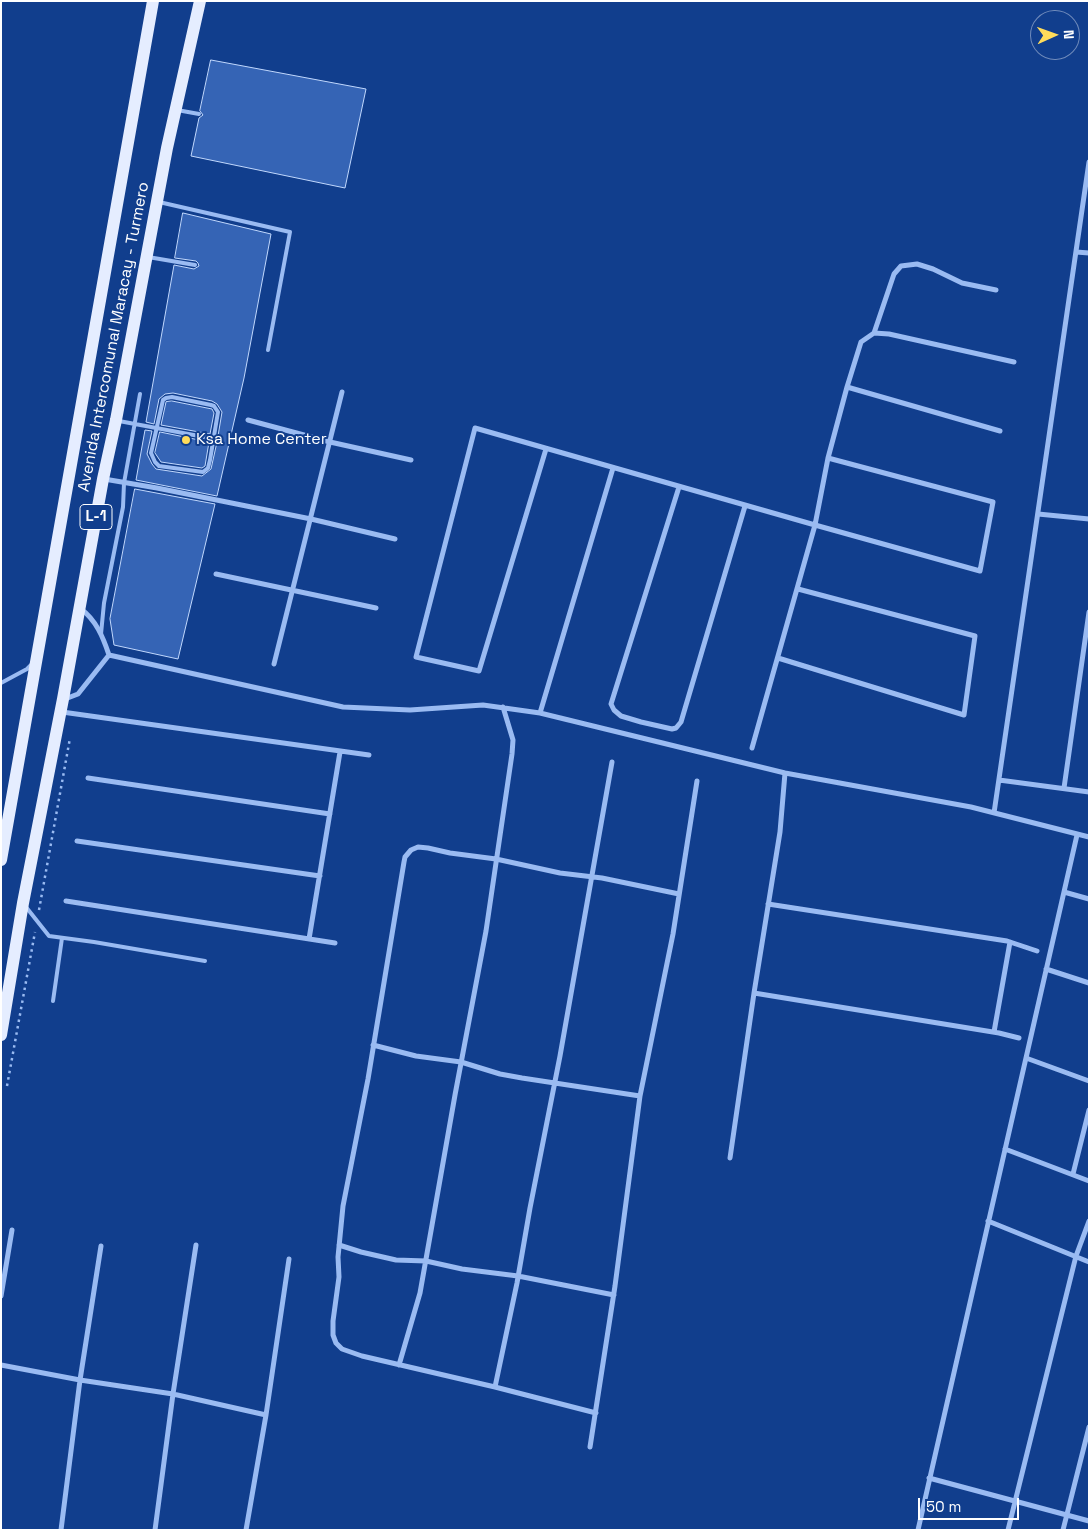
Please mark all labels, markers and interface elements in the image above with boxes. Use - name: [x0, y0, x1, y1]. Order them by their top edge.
- north arrow: [1030, 10, 1080, 60]
- text: N: [1060, 29, 1078, 40]
- street label: Avenida Intercomunal Maracay - Turmero: [75, 181, 153, 493]
- place label: Ksa Home Center: [196, 430, 327, 450]
- marker: Ksa Home Center: [180, 434, 192, 446]
- road number: L-1: [80, 504, 112, 530]
- scale bar: [920, 1488, 1021, 1520]
- text: 50 m: [926, 1497, 961, 1516]

